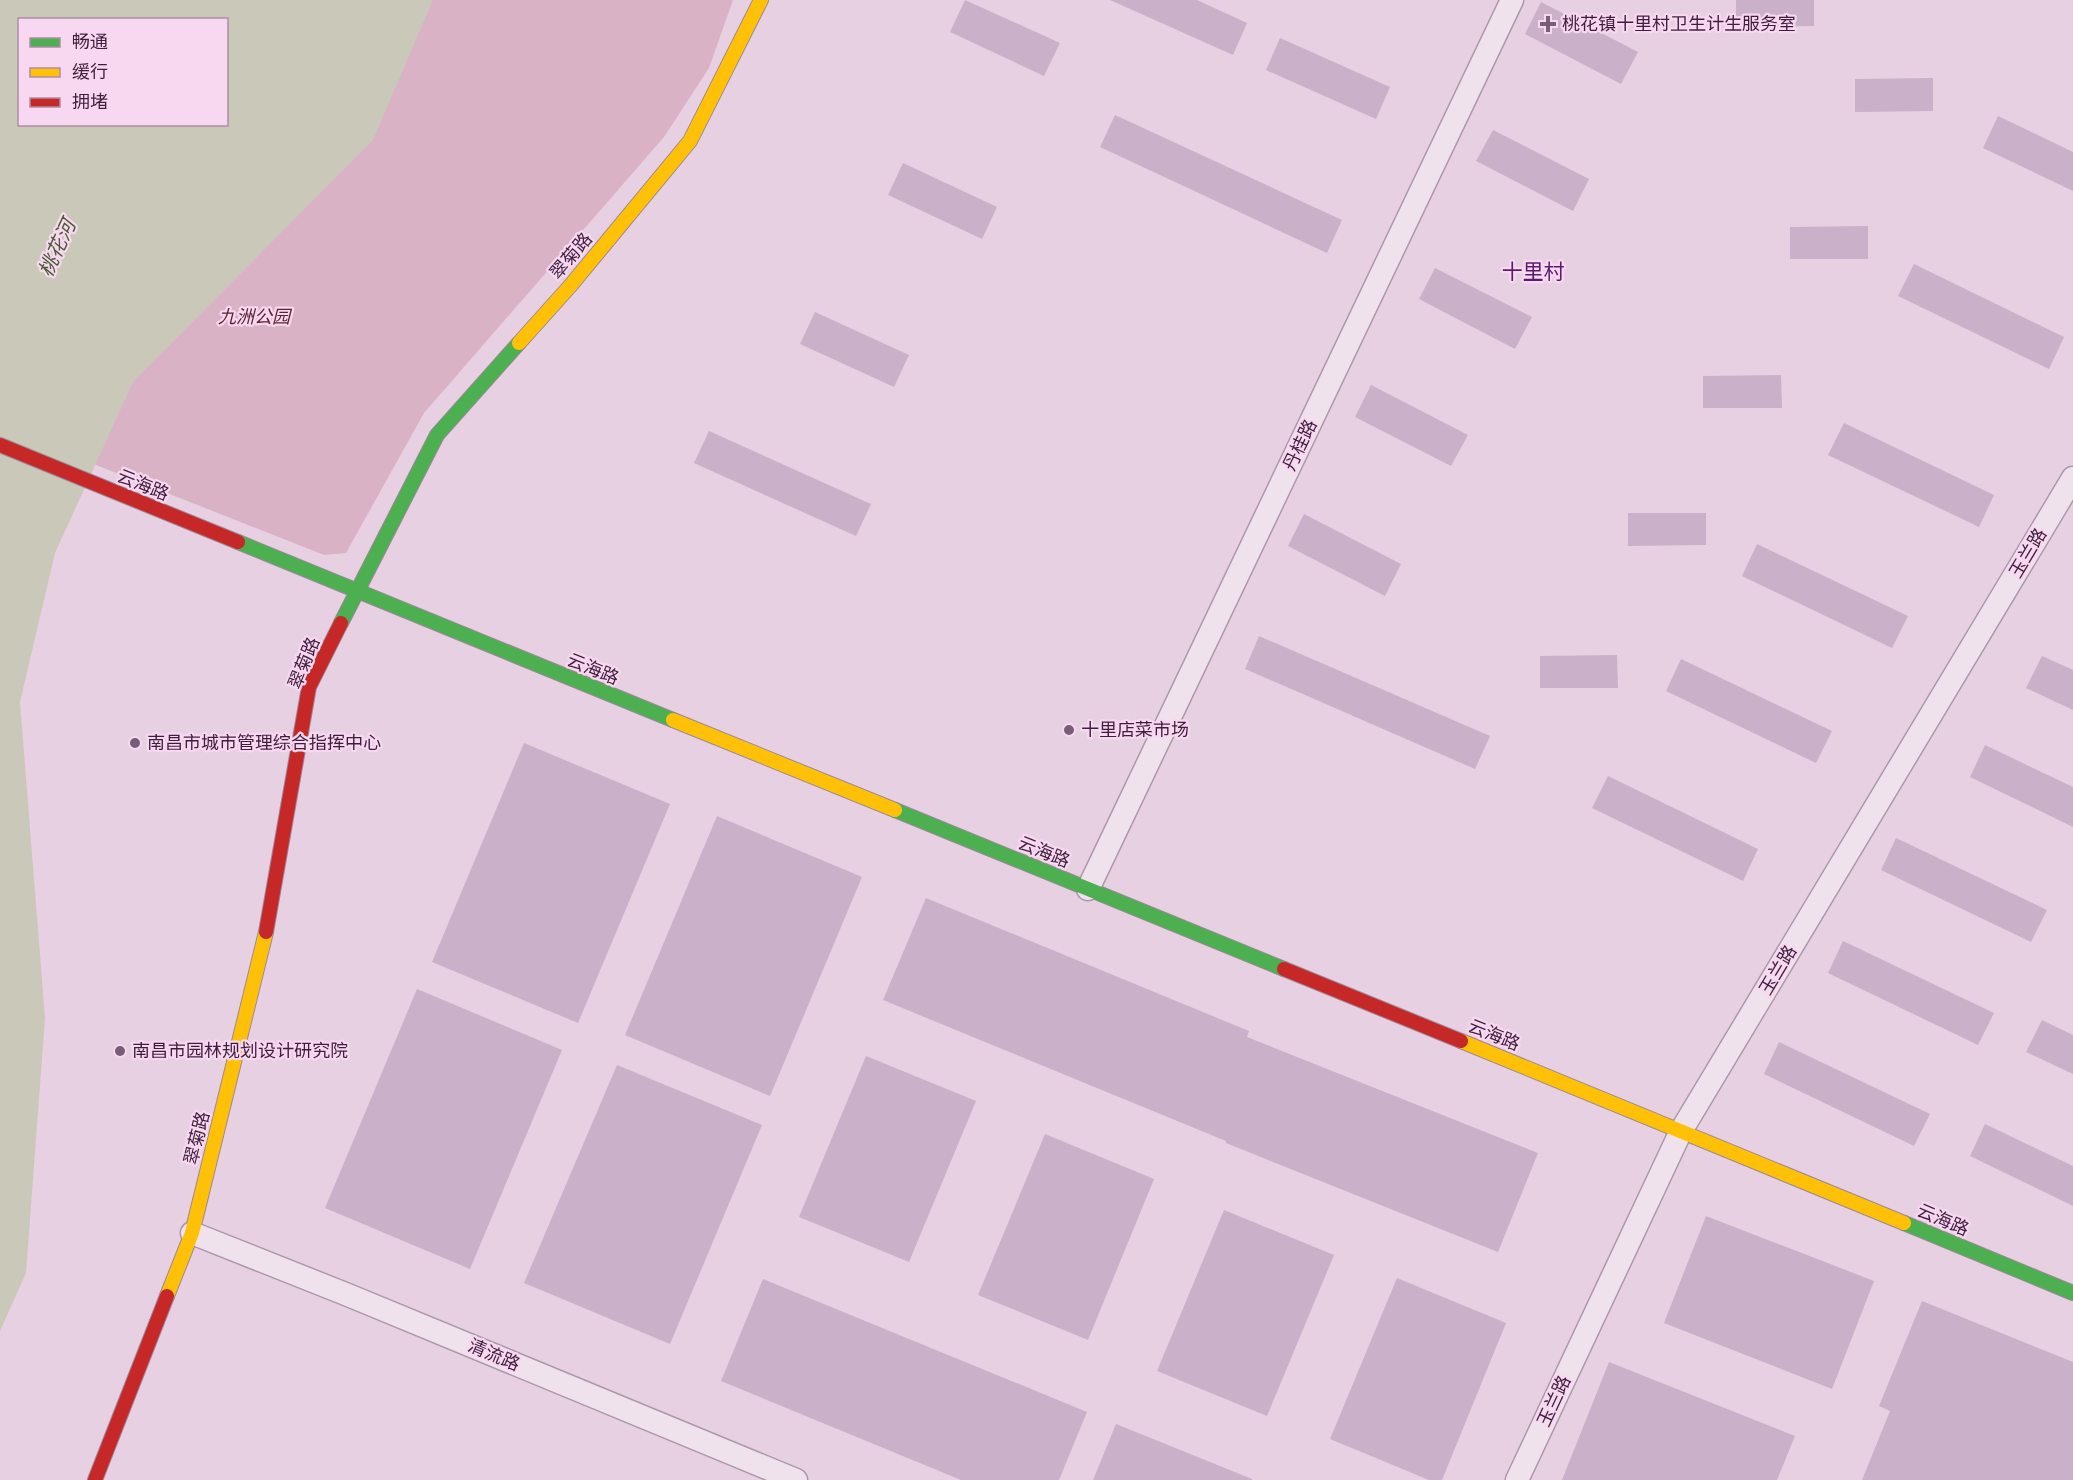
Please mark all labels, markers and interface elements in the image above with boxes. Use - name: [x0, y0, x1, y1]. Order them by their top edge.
- place label: 桃花镇十里村卫生计生服务室: [1562, 11, 1796, 38]
- marker: 桃花镇十里村卫生计生服务室: [1539, 15, 1557, 33]
- legend: [18, 18, 228, 126]
- text: 畅通: [72, 29, 108, 56]
- text: 缓行: [72, 59, 108, 86]
- text: 拥堵: [72, 89, 108, 116]
- water label: 桃花河: [32, 211, 86, 282]
- street label: 翠菊路: [544, 227, 599, 286]
- district label: 十里村: [1502, 257, 1565, 289]
- park label: 九洲公园: [218, 304, 293, 331]
- street label: 丹桂路: [1276, 415, 1324, 475]
- street label: 云海路: [113, 463, 173, 508]
- street label: 玉兰路: [2003, 523, 2054, 583]
- street label: 翠菊路: [282, 633, 327, 693]
- street label: 云海路: [563, 647, 623, 692]
- place label: 十里店菜市场: [1081, 717, 1189, 744]
- marker: 十里店菜市场: [1062, 723, 1076, 737]
- place label: 南昌市城市管理综合指挥中心: [147, 730, 381, 757]
- marker: 南昌市城市管理综合指挥中心: [128, 736, 142, 750]
- street label: 云海路: [1014, 830, 1074, 875]
- street label: 玉兰路: [1753, 940, 1804, 1000]
- street label: 云海路: [1464, 1013, 1524, 1058]
- place label: 南昌市园林规划设计研究院: [132, 1038, 348, 1065]
- marker: 南昌市园林规划设计研究院: [113, 1044, 127, 1058]
- street label: 翠菊路: [178, 1109, 217, 1168]
- street label: 云海路: [1913, 1197, 1973, 1243]
- street label: 清流路: [464, 1332, 524, 1378]
- street label: 玉兰路: [1531, 1371, 1578, 1431]

